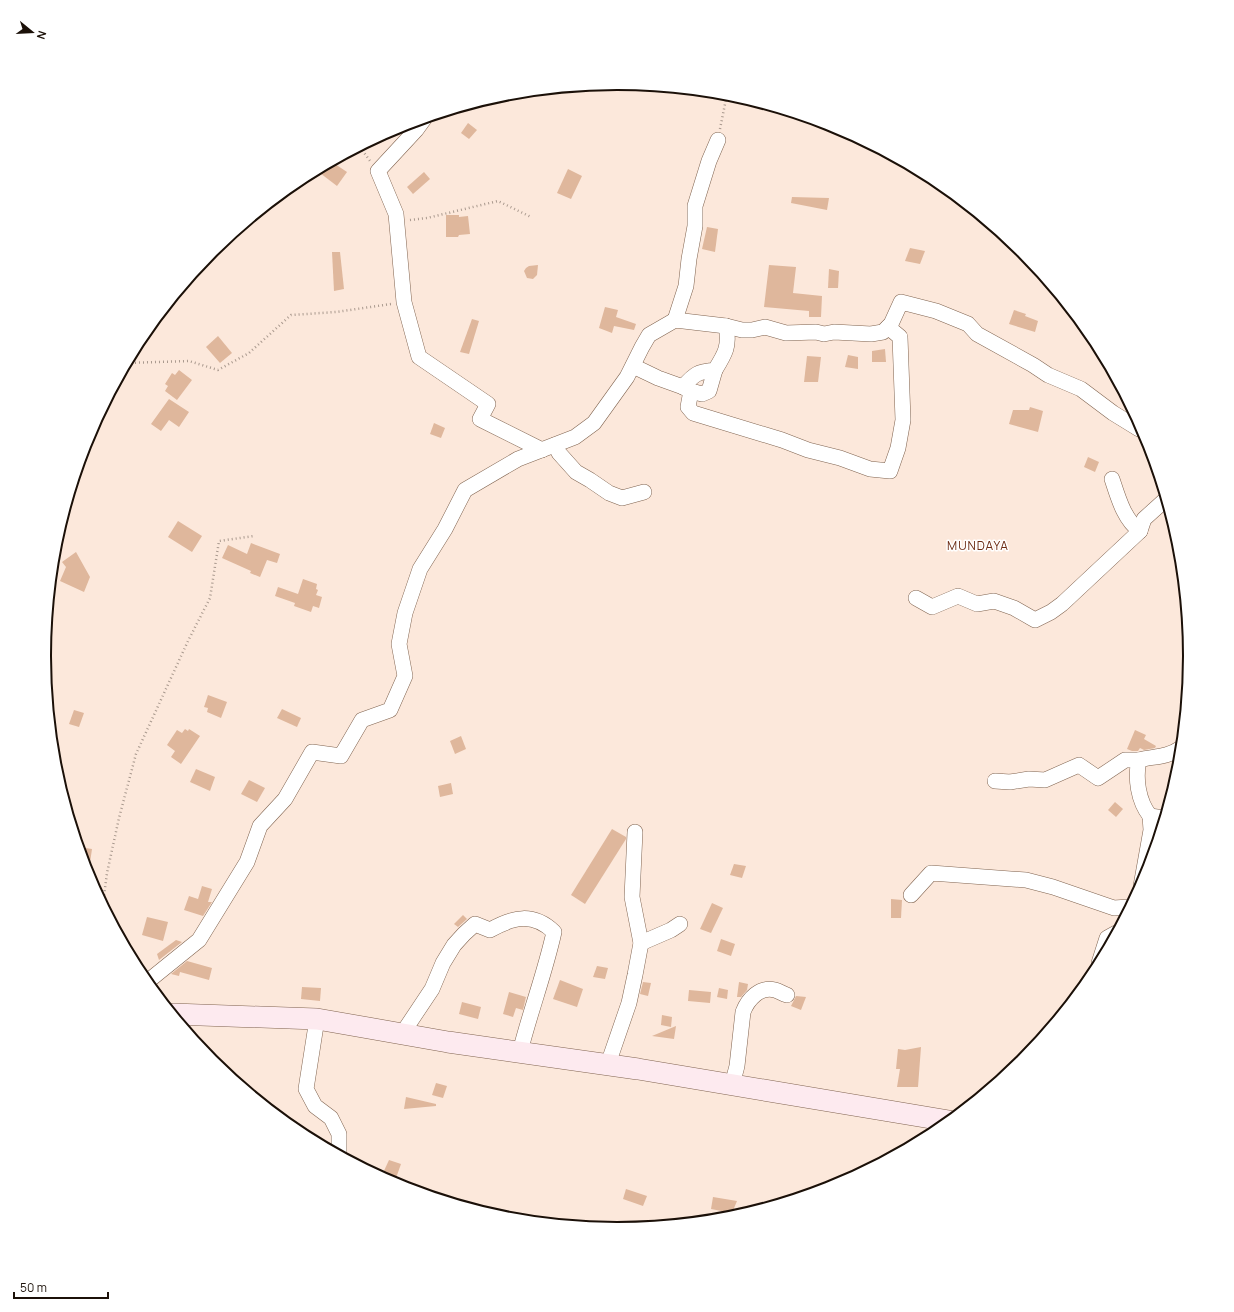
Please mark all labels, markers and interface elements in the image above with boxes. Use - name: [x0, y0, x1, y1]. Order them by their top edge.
- north arrow: [12, 12, 52, 52]
- text: N: [34, 29, 50, 41]
- district label: MUNDAYA: [947, 537, 1009, 554]
- scale bar: [14, 1274, 108, 1300]
- text: 50 m: [20, 1279, 47, 1296]

